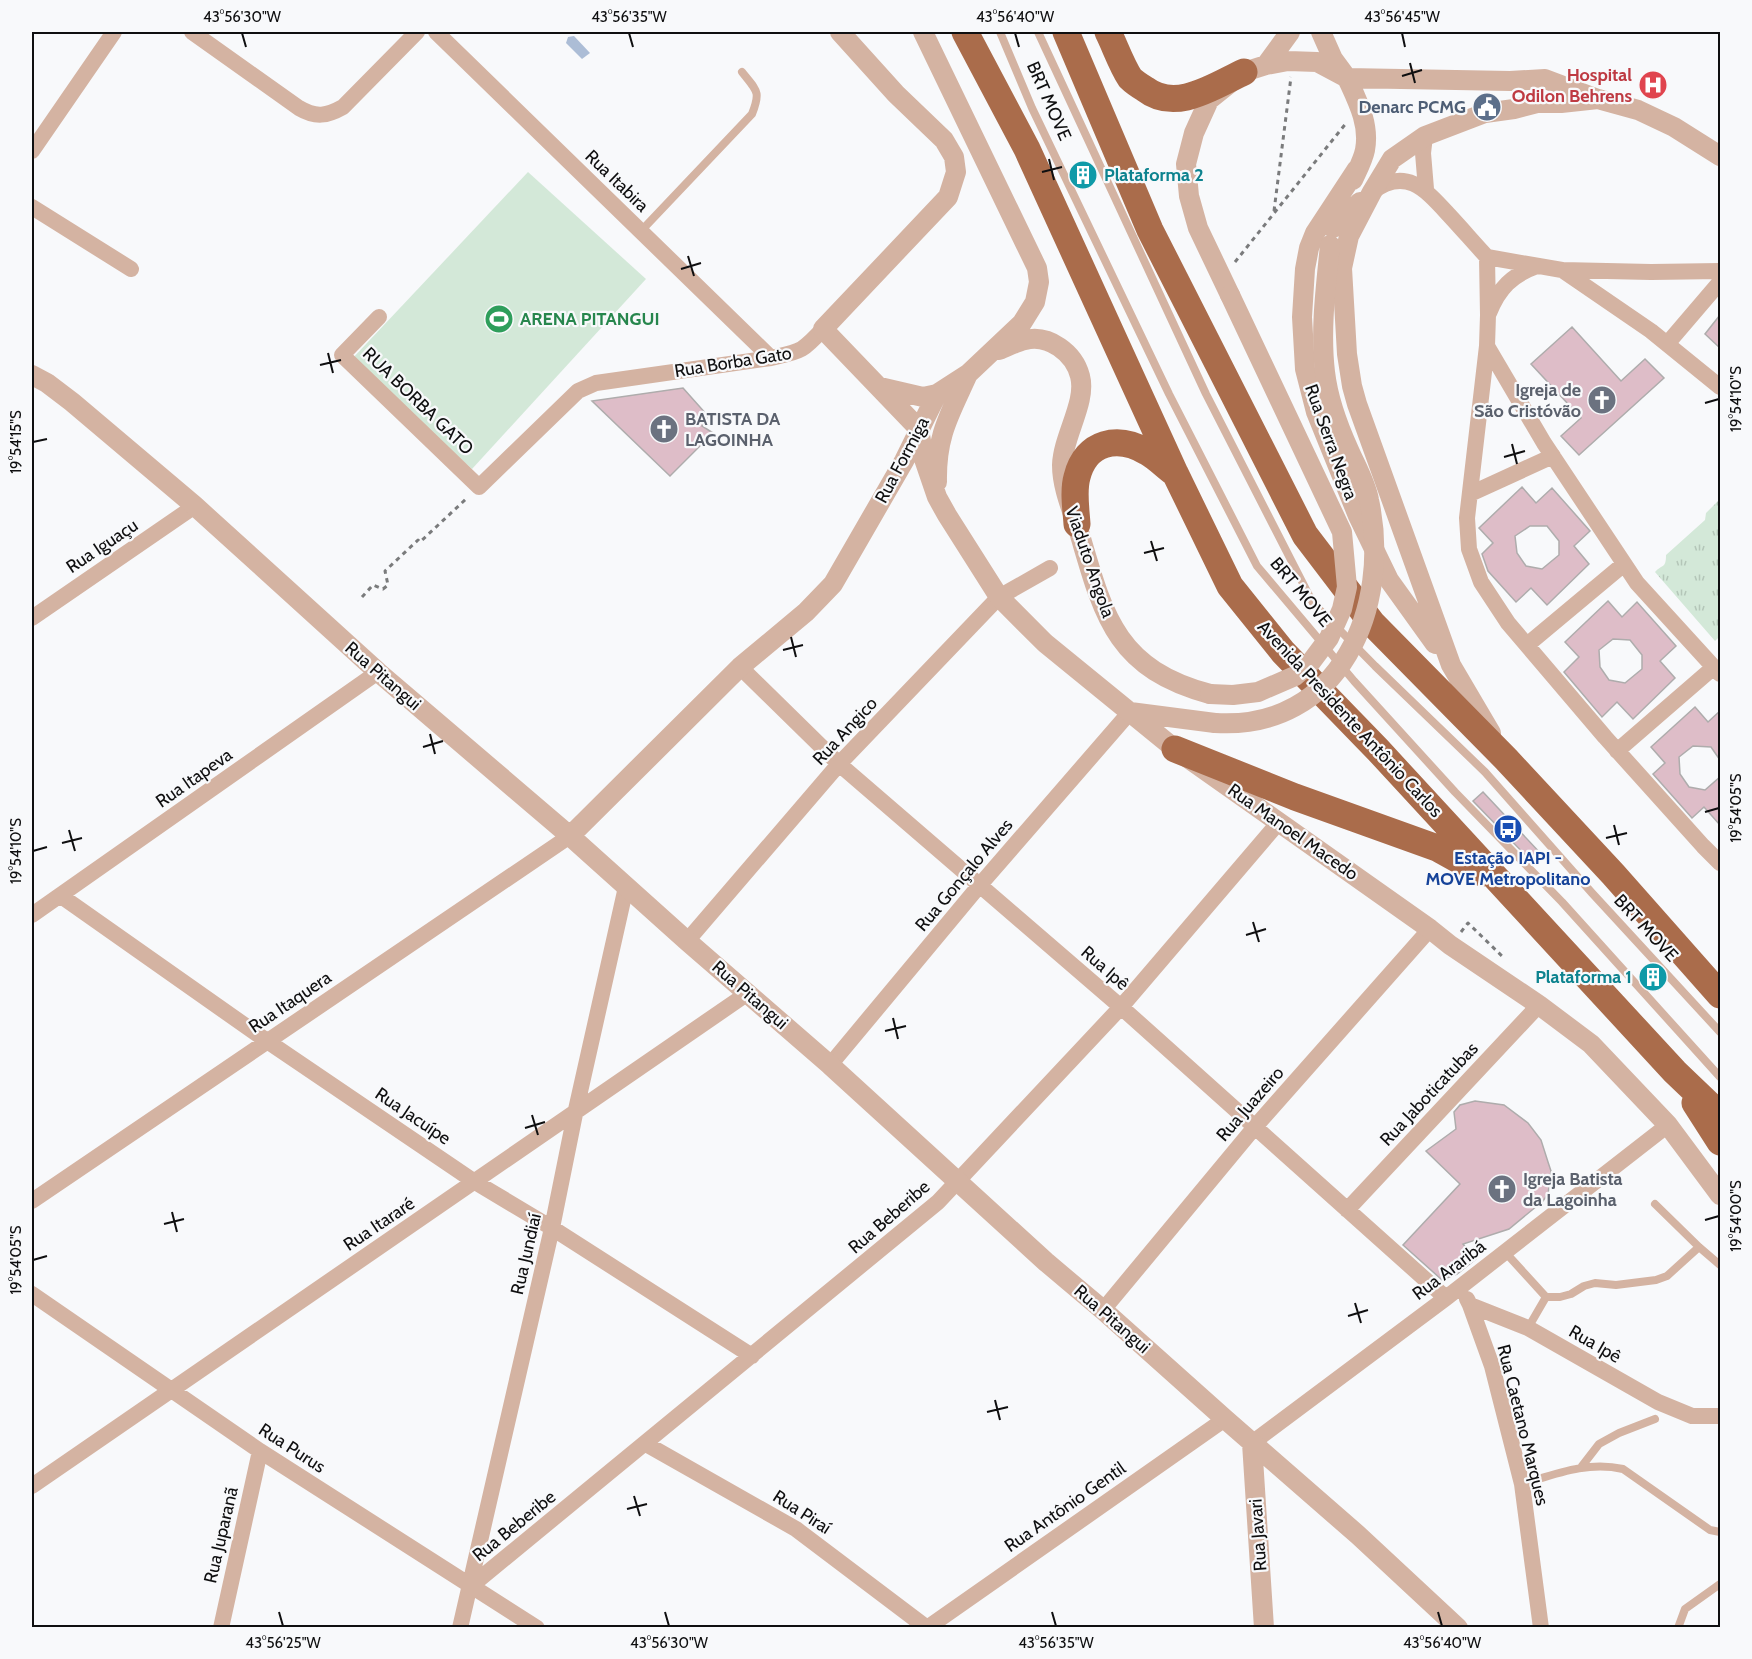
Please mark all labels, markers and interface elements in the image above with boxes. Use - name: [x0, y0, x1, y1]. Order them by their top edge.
- text: 43°56'30"W: [203, 8, 282, 26]
- text: 43°56'35"W: [591, 8, 668, 26]
- text: 43°56'40"W: [976, 8, 1055, 26]
- text: 43°56'45"W: [1364, 8, 1441, 26]
- street label: BRT MOVE: [1022, 58, 1076, 144]
- place label: Hospital Odilon Behrens: [1512, 64, 1632, 107]
- hospital icon: Hospital Odilon Behrens: [1637, 69, 1669, 101]
- public building icon: Denarc PCMG: [1471, 91, 1503, 123]
- place label: Denarc PCMG: [1358, 96, 1466, 118]
- street label: Rua Itabira: [581, 145, 654, 217]
- building icon: Plataforma 2: [1067, 159, 1099, 191]
- place label: Plataforma 2: [1104, 164, 1204, 186]
- sports icon: ARENA PITANGUI: [483, 303, 515, 335]
- place label: ARENA PITANGUI: [520, 308, 660, 330]
- street label: Rua Borba Gato: [673, 342, 793, 382]
- street label: RUA BORBA GATO: [358, 343, 478, 459]
- text: 19°54'10"S: [1727, 366, 1745, 432]
- place label: Igreja de São Cristóvão: [1474, 379, 1581, 422]
- street label: Rua Serra Negra: [1300, 381, 1362, 503]
- church icon: Igreja de São Cristóvão: [1586, 384, 1618, 416]
- place label: BATISTA DA LAGOINHA: [685, 408, 781, 451]
- text: 19°54'15"S: [7, 410, 25, 474]
- church icon: BATISTA DA LAGOINHA: [648, 413, 680, 445]
- street label: Rua Formiga: [870, 413, 934, 507]
- street label: Viaduto Angola: [1061, 503, 1119, 621]
- street label: Rua Iguaçu: [62, 514, 142, 578]
- street label: BRT MOVE: [1266, 553, 1336, 631]
- street label: Avenida Presidente Antônio Carlos: [1253, 616, 1447, 822]
- street label: Rua Pitangui: [340, 637, 426, 715]
- street label: Rua Angico: [808, 692, 882, 770]
- street label: Rua Itapeva: [151, 743, 237, 812]
- text: 19°54'05"S: [1727, 773, 1745, 843]
- street label: Rua Manoel Macedo: [1224, 779, 1362, 885]
- bus stop icon: Estação IAPI - MOVE Metropolitano: [1492, 813, 1524, 845]
- street label: Rua Gonçalo Alves: [911, 814, 1017, 936]
- text: 19°54'10"S: [7, 818, 25, 884]
- place label: Estação IAPI - MOVE Metropolitano: [1425, 847, 1591, 890]
- street label: BRT MOVE: [1609, 890, 1683, 966]
- street label: Rua Ipê: [1076, 941, 1134, 995]
- street label: Rua Pitangui: [707, 956, 793, 1034]
- building icon: Plataforma 1: [1637, 961, 1669, 993]
- street label: Rua Itaquera: [245, 966, 336, 1038]
- place label: Plataforma 1: [1535, 966, 1632, 988]
- street label: Rua Jaboticatubas: [1375, 1038, 1483, 1150]
- street label: Rua Juazeiro: [1212, 1062, 1289, 1146]
- street label: Rua Jacuípe: [371, 1083, 455, 1149]
- place label: Igreja Batista da Lagoinha: [1523, 1168, 1623, 1211]
- church icon: Igreja Batista da Lagoinha: [1486, 1173, 1518, 1205]
- street label: Rua Beberibe: [844, 1176, 934, 1258]
- text: 19°54'00"S: [1727, 1180, 1745, 1252]
- street label: Rua Itararé: [339, 1192, 419, 1256]
- street label: Rua Jundiaí: [506, 1211, 546, 1297]
- text: 19°54'05"S: [7, 1225, 25, 1295]
- street label: Rua Araribá: [1408, 1235, 1490, 1305]
- street label: Rua Pitangui: [1069, 1280, 1155, 1358]
- street label: Rua Ipê: [1565, 1320, 1625, 1368]
- street label: Rua Caetano Marques: [1492, 1342, 1554, 1508]
- street label: Rua Purus: [255, 1418, 329, 1478]
- street label: Rua Antônio Gentil: [1000, 1457, 1130, 1557]
- street label: Rua Juparanã: [199, 1484, 243, 1585]
- street label: Rua Piraí: [769, 1485, 835, 1539]
- street label: Rua Beberibe: [468, 1486, 560, 1566]
- street label: Rua Javari: [1245, 1498, 1271, 1572]
- text: 43°56'25"W: [245, 1634, 321, 1652]
- text: 43°56'30"W: [630, 1634, 709, 1652]
- text: 43°56'35"W: [1018, 1634, 1095, 1652]
- text: 43°56'40"W: [1403, 1634, 1482, 1652]

